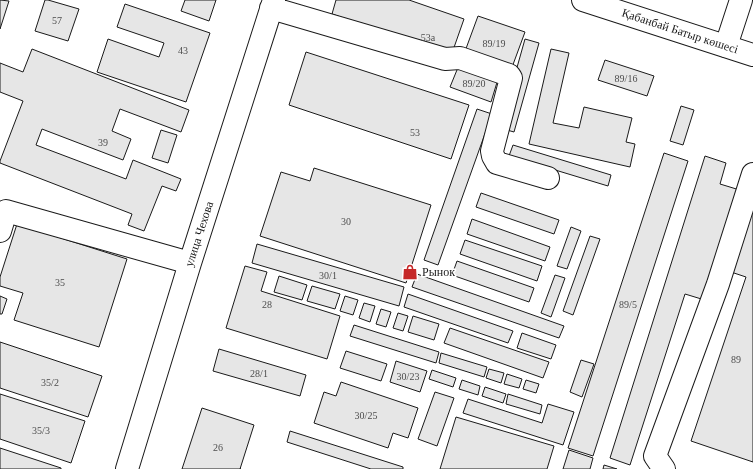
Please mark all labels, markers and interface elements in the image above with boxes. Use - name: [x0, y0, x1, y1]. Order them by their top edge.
- street label: Қабанбай Батыр көшесі: [620, 6, 741, 57]
- house number: 57: [52, 15, 62, 26]
- house number: 53а: [421, 32, 436, 43]
- house number: 89/19: [483, 38, 505, 49]
- house number: 43: [178, 45, 188, 56]
- house number: 89/16: [615, 73, 637, 84]
- house number: 89/20: [463, 78, 485, 89]
- house number: 53: [410, 127, 420, 138]
- house number: 39: [98, 137, 108, 148]
- street label: улица Чехова: [182, 199, 216, 268]
- house number: 30: [341, 216, 351, 227]
- shop icon: Рынок: [401, 263, 419, 281]
- place label: Рынок: [422, 265, 455, 279]
- house number: 30/1: [319, 270, 337, 281]
- house number: 35: [55, 277, 65, 288]
- house number: 28: [262, 299, 272, 310]
- house number: 89/5: [619, 299, 637, 310]
- house number: 89: [731, 354, 741, 365]
- house number: 28/1: [250, 368, 268, 379]
- house number: 30/23: [397, 371, 419, 382]
- house number: 35/2: [41, 377, 59, 388]
- house number: 30/25: [355, 410, 377, 421]
- house number: 35/3: [32, 425, 50, 436]
- house number: 26: [213, 442, 223, 453]

